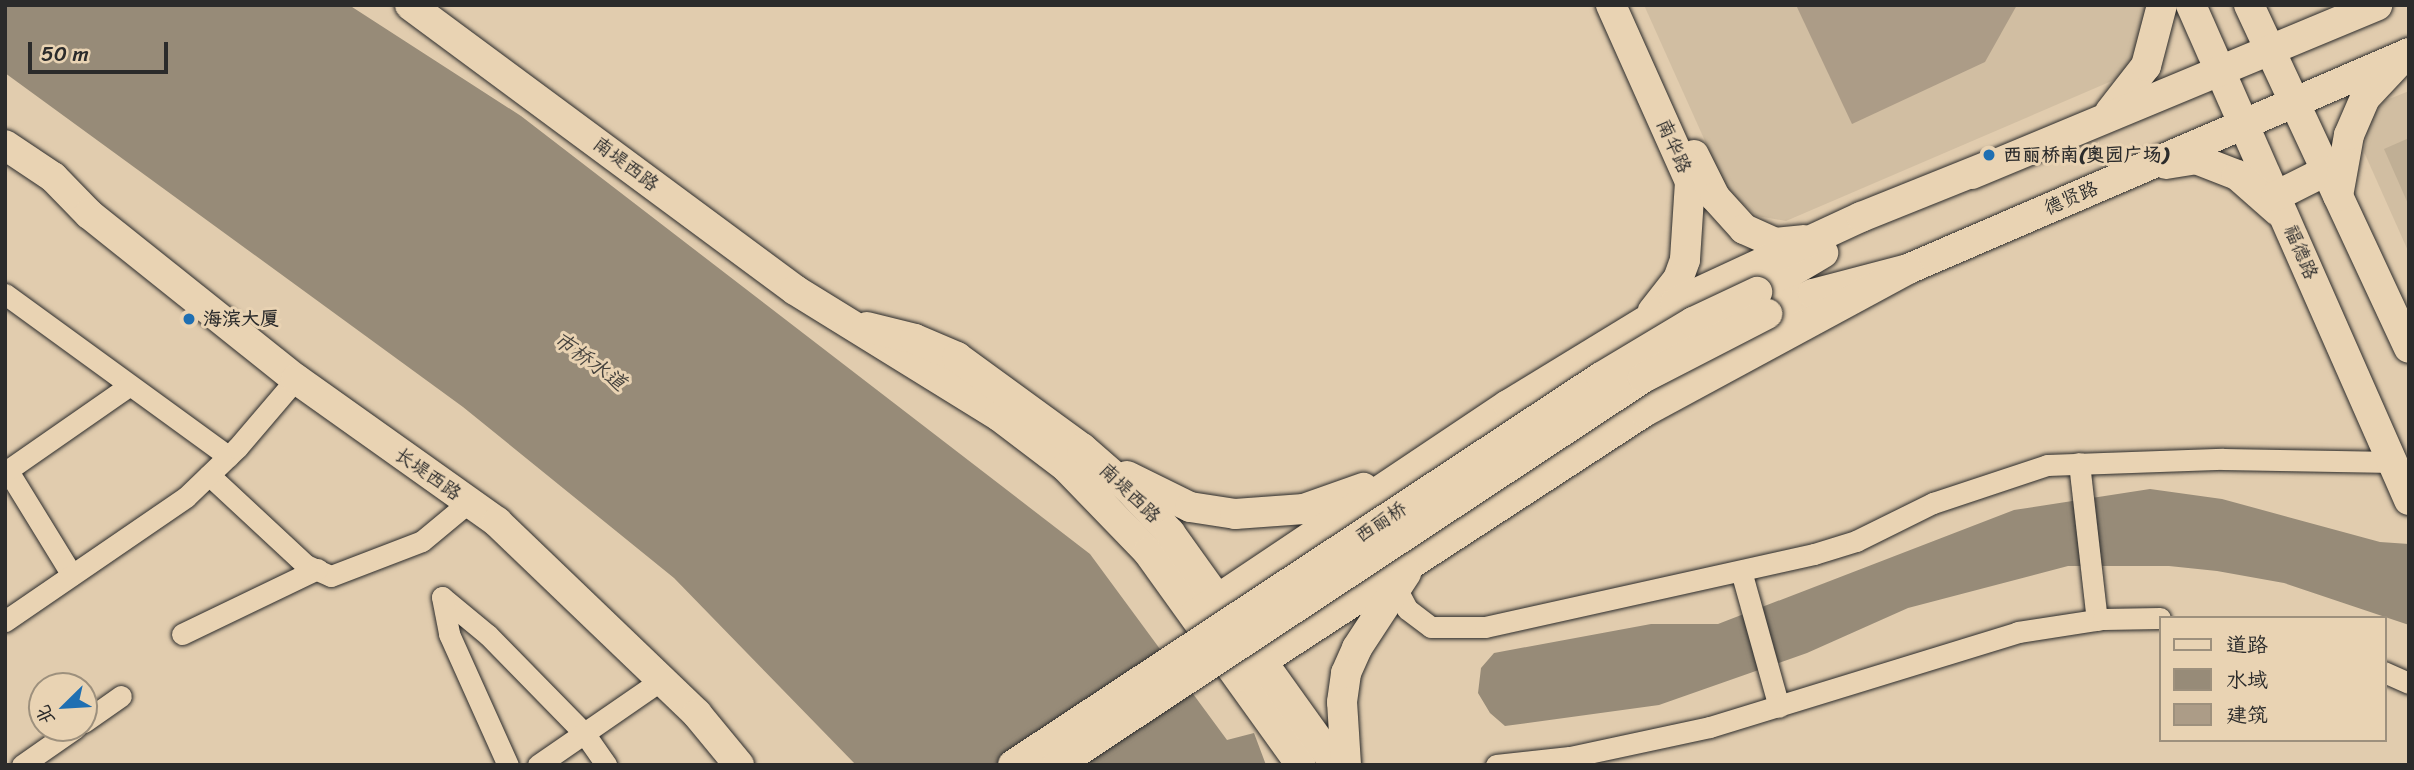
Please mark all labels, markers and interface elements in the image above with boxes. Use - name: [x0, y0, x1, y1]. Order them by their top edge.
- scale bar: [32, 28, 172, 72]
- text: 50 m: [41, 35, 89, 73]
- street label: 南华路: [1652, 115, 1696, 177]
- street label: 南堤西路: [589, 132, 663, 196]
- place label: 西丽桥南(奥园广场): [2003, 144, 2168, 166]
- marker: 西丽桥南(奥园广场): [1981, 147, 1997, 163]
- street label: 德贤路: [2040, 176, 2102, 220]
- street label: 福德路: [2279, 221, 2323, 283]
- place label: 海滨大厦: [203, 308, 279, 330]
- marker: 海滨大厦: [181, 311, 197, 327]
- water label: 市桥水道: [549, 326, 631, 396]
- street label: 长堤西路: [390, 443, 466, 505]
- street label: 南堤西路: [1095, 458, 1165, 528]
- street label: 西丽桥: [1351, 497, 1411, 547]
- legend: [2158, 616, 2386, 742]
- text: 道路: [2226, 626, 2268, 664]
- text: 水域: [2226, 661, 2268, 699]
- north arrow: [28, 672, 98, 742]
- text: 建筑: [2226, 696, 2268, 734]
- text: 北: [26, 700, 64, 730]

